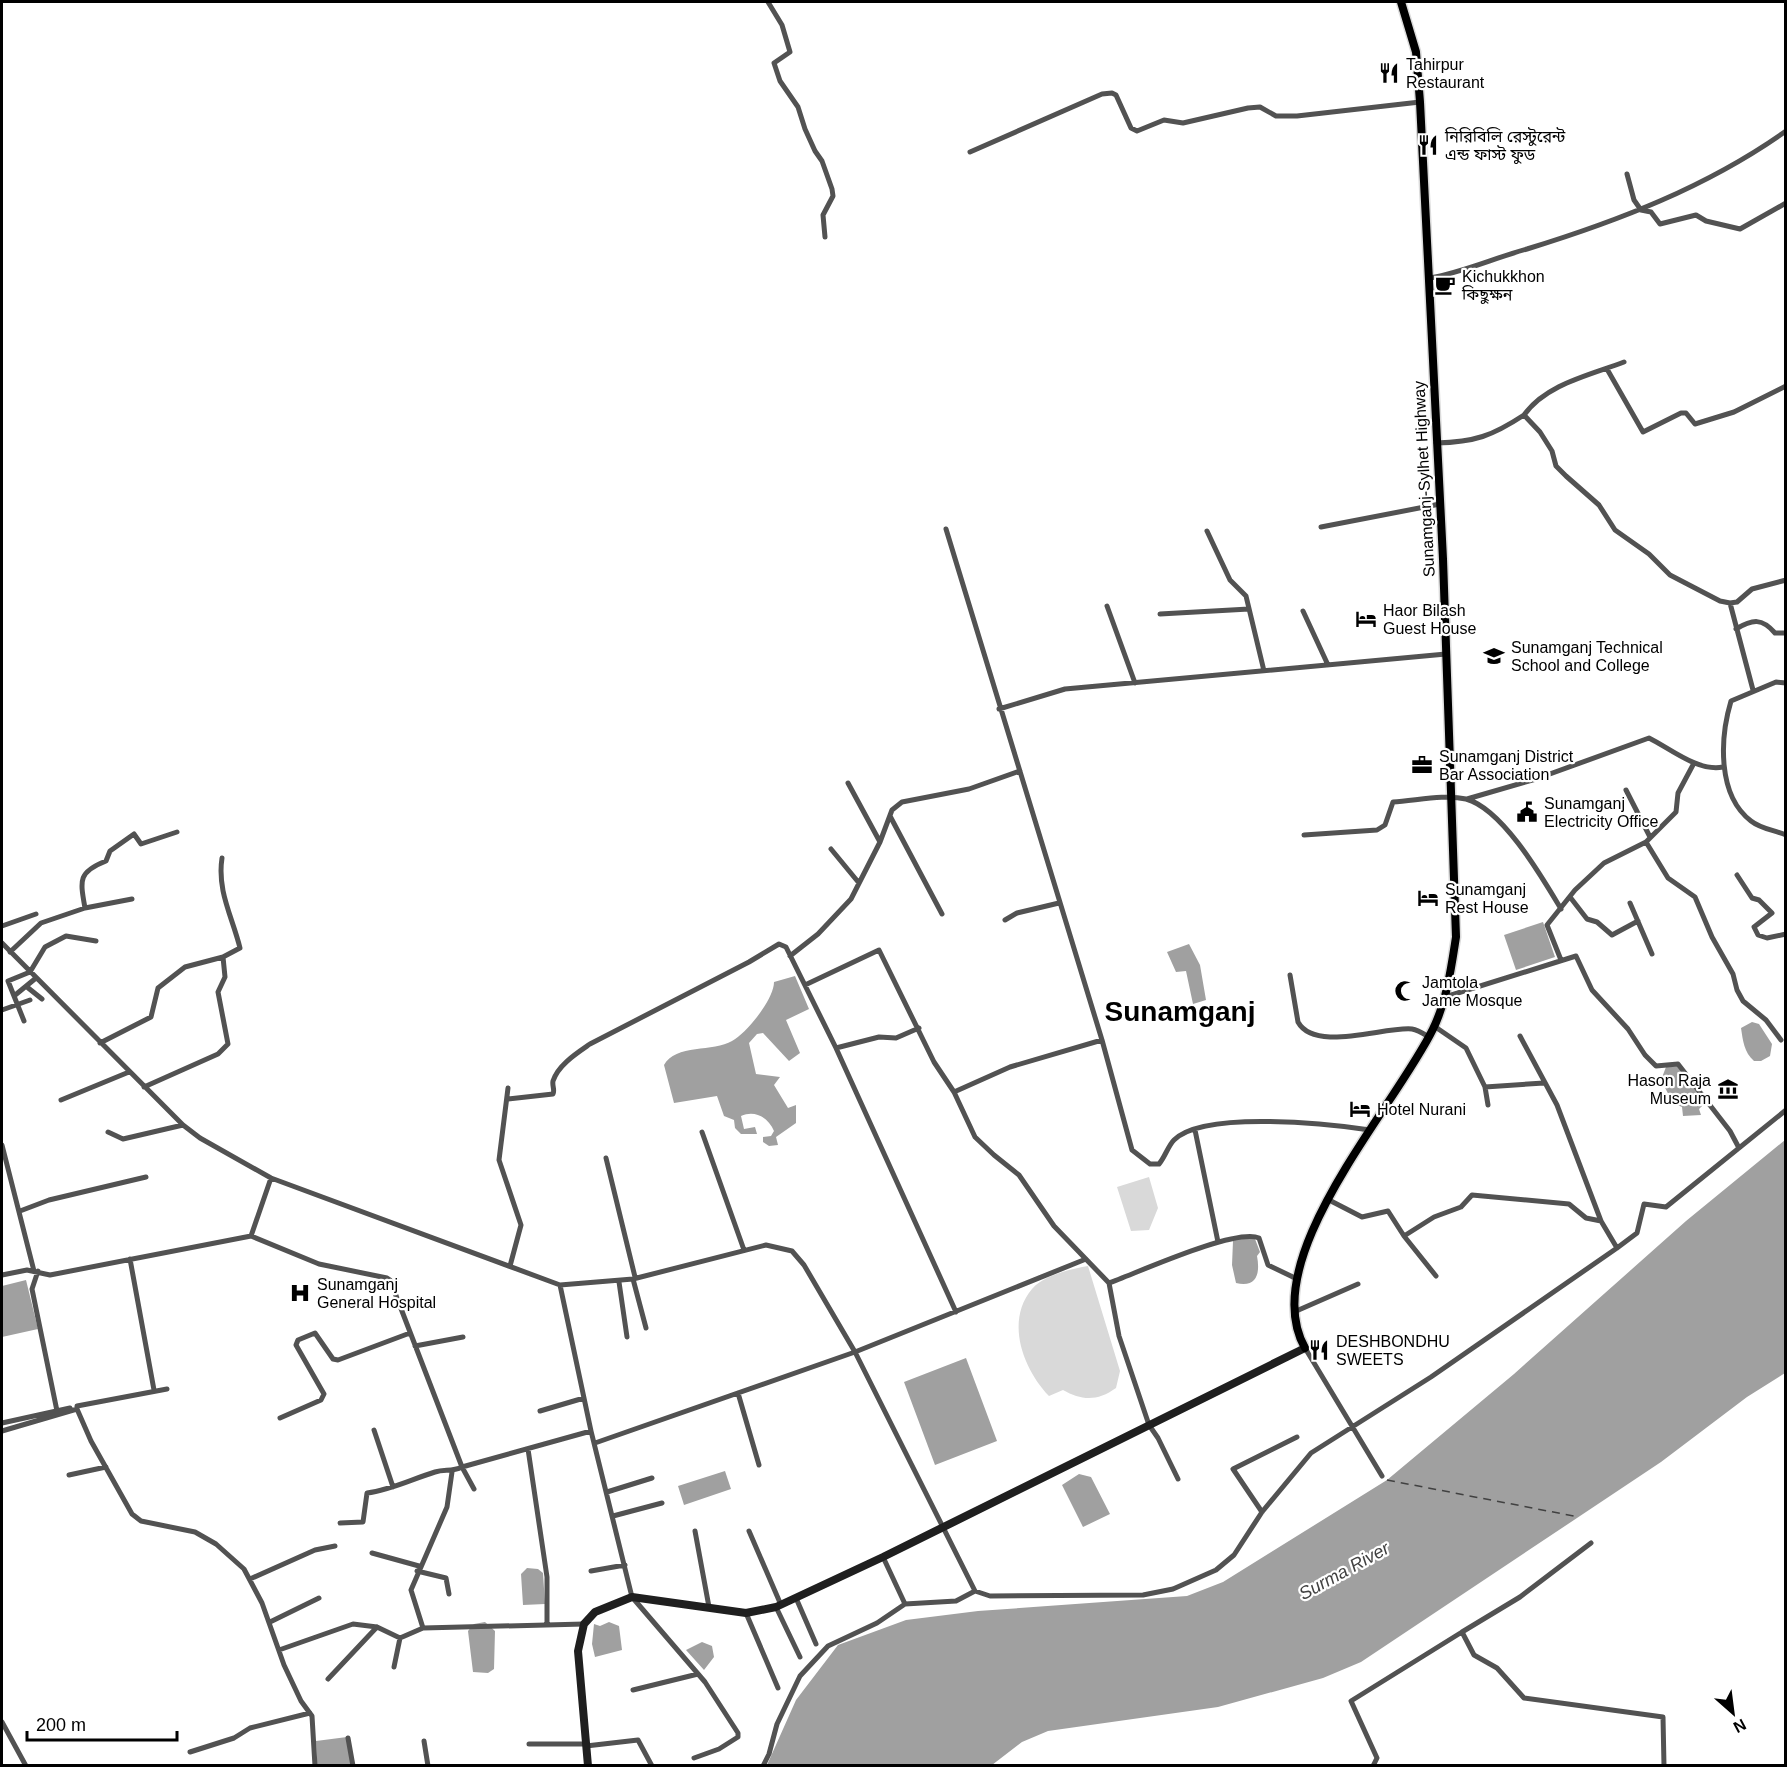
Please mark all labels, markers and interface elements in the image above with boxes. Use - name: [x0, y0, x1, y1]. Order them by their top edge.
- place label: Tahirpur Restaurant: [1406, 56, 1485, 91]
- restaurant icon: Tahirpur Restaurant: [1377, 61, 1401, 85]
- place label: নিরিবিলি রেস্টুরেন্ট এন্ড ফাস্ট ফুড: [1444, 127, 1566, 164]
- restaurant icon: নিরিবিলি রেস্টুরেন্ট এন্ড ফাস্ট ফুড: [1416, 133, 1440, 157]
- place label: Kichukkhon কিছুক্ষন: [1461, 268, 1545, 304]
- cafe icon: Kichukkhon কিছুক্ষন: [1433, 273, 1457, 297]
- street label: Sunamganj-Sylhet Highway: [1410, 380, 1438, 578]
- place label: Haor Bilash Guest House: [1383, 602, 1476, 637]
- hotel icon: Haor Bilash Guest House: [1354, 607, 1378, 631]
- place label: Sunamganj Technical School and College: [1511, 639, 1663, 674]
- school or university icon: Sunamganj Technical School and College: [1482, 644, 1506, 668]
- place label: Sunamganj District Bar Association: [1439, 748, 1574, 783]
- office icon: Sunamganj District Bar Association: [1410, 753, 1434, 777]
- place label: Sunamganj Electricity Office: [1544, 795, 1659, 830]
- public building icon: Sunamganj Electricity Office: [1515, 800, 1539, 824]
- place label: Sunamganj Rest House: [1445, 881, 1529, 916]
- hotel icon: Sunamganj Rest House: [1416, 886, 1440, 910]
- place label: Jamtola Jame Mosque: [1422, 974, 1523, 1009]
- mosque icon: Jamtola Jame Mosque: [1393, 979, 1417, 1003]
- district label: Sunamganj: [1105, 996, 1255, 1027]
- place label: Hason Raja Museum: [1627, 1072, 1711, 1107]
- museum icon: Hason Raja Museum: [1716, 1077, 1740, 1101]
- hotel icon: Hotel Nurani: [1348, 1097, 1372, 1121]
- place label: Hotel Nurani: [1377, 1101, 1466, 1118]
- place label: Sunamganj General Hospital: [317, 1276, 436, 1311]
- hospital icon: Sunamganj General Hospital: [288, 1281, 312, 1305]
- place label: DESHBONDHU SWEETS: [1336, 1333, 1450, 1368]
- restaurant icon: DESHBONDHU SWEETS: [1307, 1338, 1331, 1362]
- water label: Surma River: [1295, 1538, 1393, 1604]
- north arrow: [1703, 1683, 1763, 1743]
- scale bar: [27, 1704, 177, 1742]
- text: 200 m: [36, 1715, 86, 1735]
- text: N: [1731, 1716, 1749, 1736]

